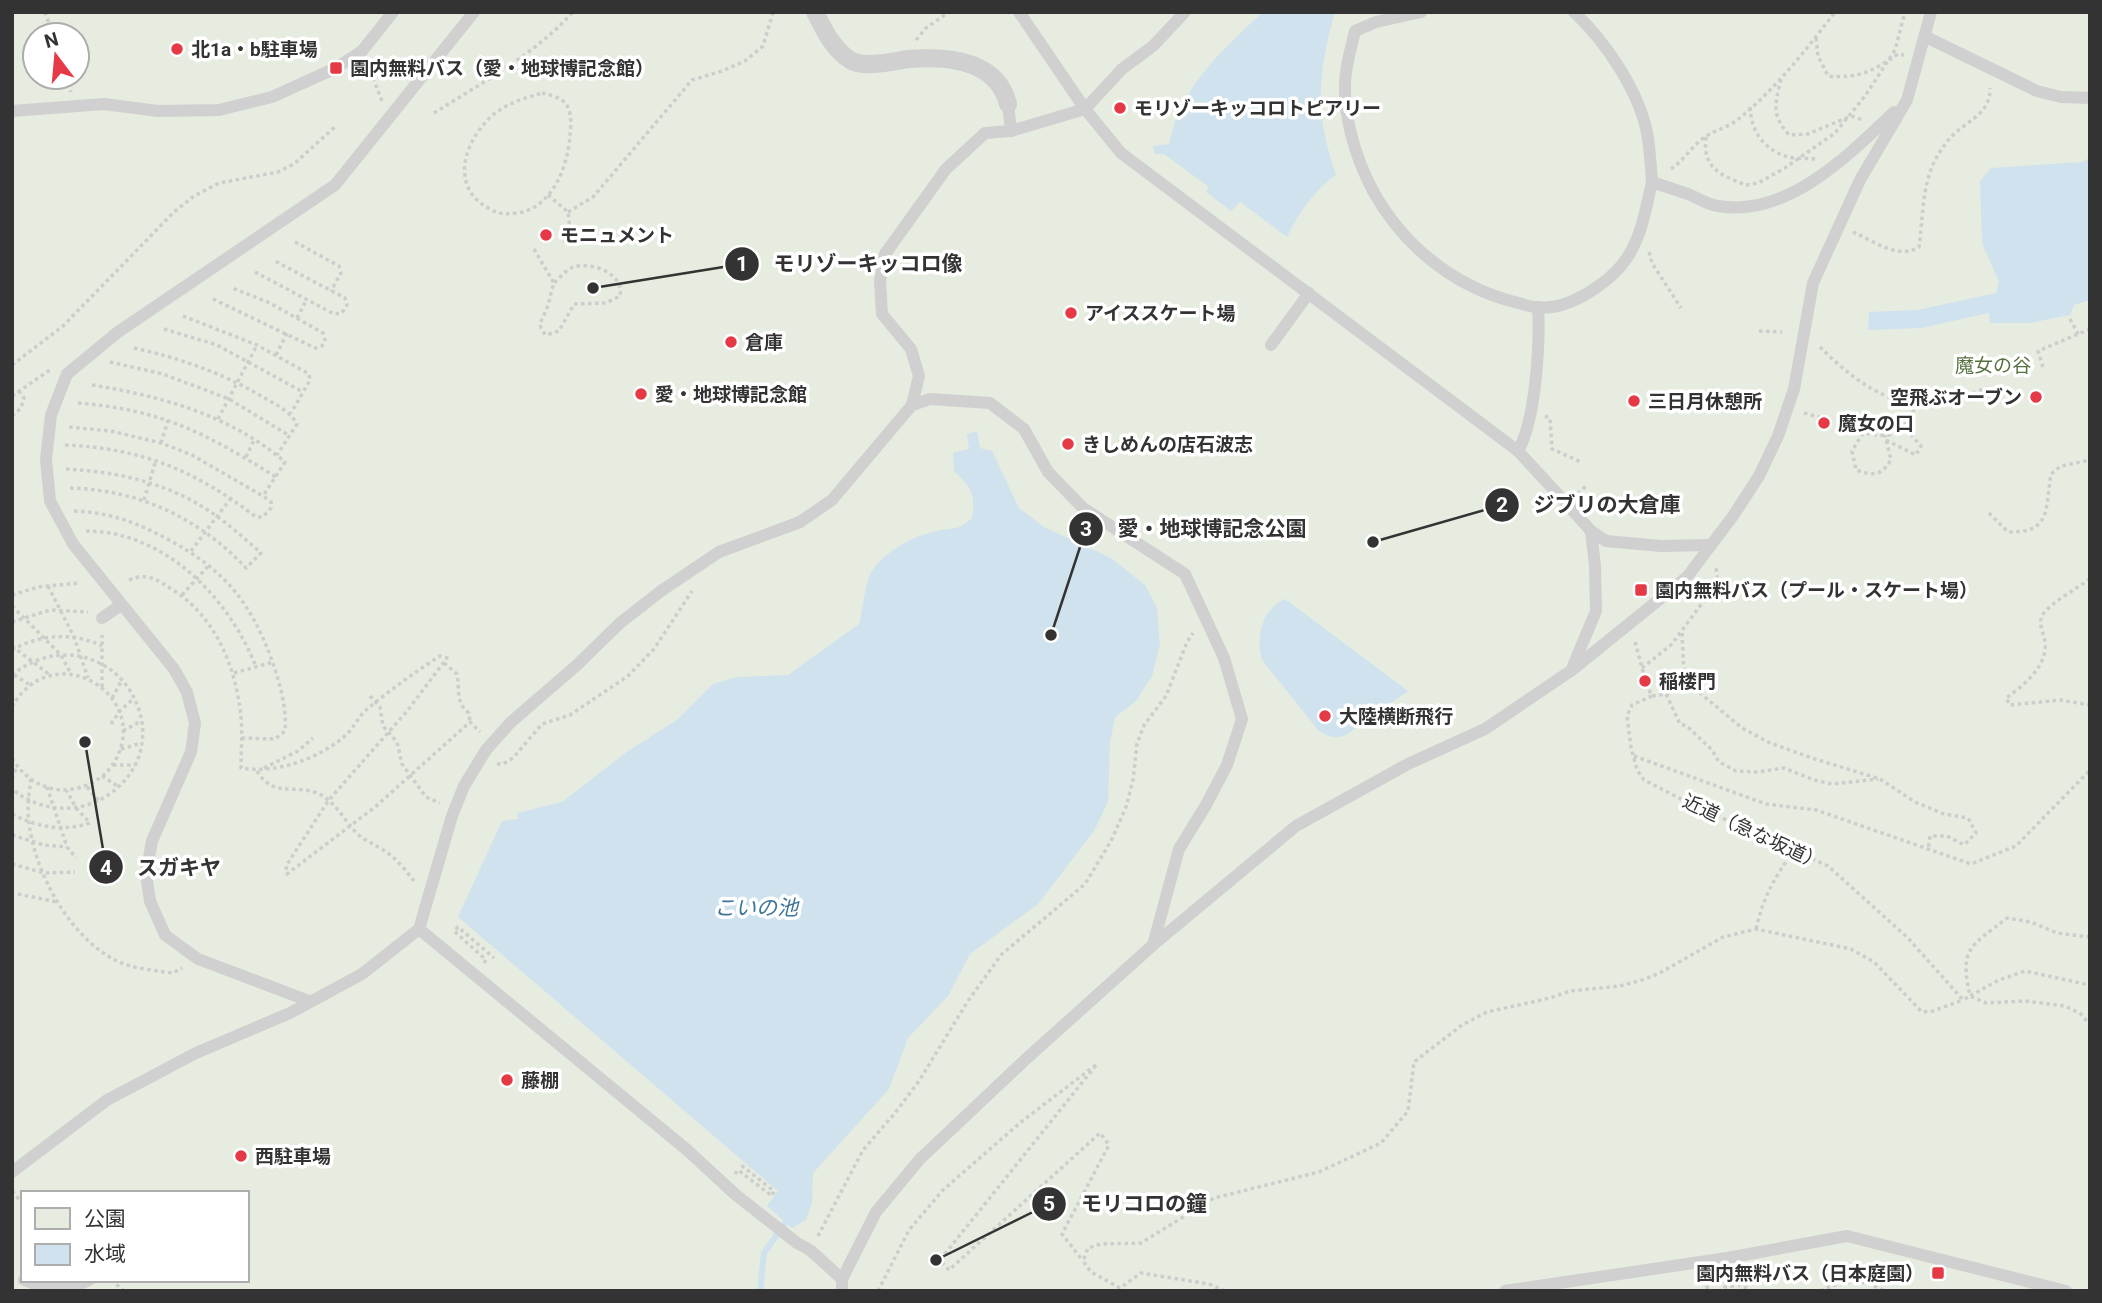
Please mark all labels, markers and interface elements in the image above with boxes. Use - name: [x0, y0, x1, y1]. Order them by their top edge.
- north arrow: [21, 21, 91, 91]
- text: N: [42, 27, 61, 53]
- place label: 北1a・b駐車場: [191, 38, 318, 61]
- marker: 北1a・b駐車場: [169, 41, 185, 57]
- place label: 園内無料バス（愛・地球博記念館）: [350, 57, 654, 80]
- marker: 園内無料バス（愛・地球博記念館）: [328, 60, 344, 76]
- place label: モリゾーキッコロトピアリー: [1134, 97, 1381, 120]
- marker: モリゾーキッコロトピアリー: [1112, 100, 1128, 116]
- place label: モニュメント: [560, 224, 674, 247]
- marker: モニュメント: [538, 227, 554, 243]
- callout: モリゾーキッコロ像: [724, 243, 976, 285]
- text: 1: [736, 252, 748, 276]
- text: モリゾーキッコロ像: [774, 252, 963, 276]
- place label: アイススケート場: [1085, 302, 1235, 325]
- marker: アイススケート場: [1063, 305, 1079, 321]
- place label: 倉庫: [745, 331, 783, 354]
- marker: 倉庫: [723, 334, 739, 350]
- park label: 魔女の谷: [1955, 354, 2031, 377]
- place label: 愛・地球博記念館: [655, 383, 807, 406]
- marker: 愛・地球博記念館: [633, 386, 649, 402]
- place label: 空飛ぶオーブン: [1890, 386, 2022, 409]
- marker: 空飛ぶオーブン: [2028, 389, 2044, 405]
- place label: 三日月休憩所: [1648, 390, 1762, 413]
- marker: 三日月休憩所: [1626, 393, 1642, 409]
- place label: 魔女の口: [1838, 412, 1914, 435]
- marker: 魔女の口: [1816, 415, 1832, 431]
- place label: きしめんの店石波志: [1082, 433, 1253, 456]
- marker: きしめんの店石波志: [1060, 436, 1076, 452]
- callout: ジブリの大倉庫: [1484, 484, 1694, 526]
- text: 2: [1496, 493, 1508, 517]
- text: ジブリの大倉庫: [1534, 493, 1681, 517]
- callout: 愛・地球博記念公園: [1068, 508, 1320, 550]
- text: 3: [1080, 517, 1092, 541]
- text: 愛・地球博記念公園: [1118, 517, 1307, 541]
- place label: 園内無料バス（プール・スケート場）: [1655, 579, 1978, 602]
- marker: 園内無料バス（プール・スケート場）: [1633, 582, 1649, 598]
- place label: 稲楼門: [1659, 670, 1716, 693]
- marker: 稲楼門: [1637, 673, 1653, 689]
- place label: 大陸横断飛行: [1339, 705, 1453, 728]
- marker: 大陸横断飛行: [1317, 708, 1333, 724]
- street label: 近道（急な坂道）: [1679, 789, 1827, 875]
- callout: スガキヤ: [88, 846, 235, 888]
- text: 4: [100, 856, 112, 880]
- text: スガキヤ: [137, 856, 221, 880]
- water label: こいの池: [714, 896, 800, 920]
- place label: 藤棚: [521, 1069, 559, 1092]
- marker: 藤棚: [499, 1072, 515, 1088]
- place label: 西駐車場: [255, 1145, 331, 1168]
- marker: 西駐車場: [233, 1148, 249, 1164]
- callout: モリコロの鐘: [1032, 1183, 1221, 1225]
- legend: [21, 1191, 248, 1282]
- text: 5: [1043, 1192, 1055, 1216]
- text: モリコロの鐘: [1081, 1192, 1207, 1216]
- text: 公園: [84, 1207, 126, 1231]
- text: 水域: [84, 1242, 126, 1266]
- place label: 園内無料バス（日本庭園）: [1696, 1262, 1924, 1285]
- marker: 園内無料バス（日本庭園）: [1930, 1265, 1946, 1281]

